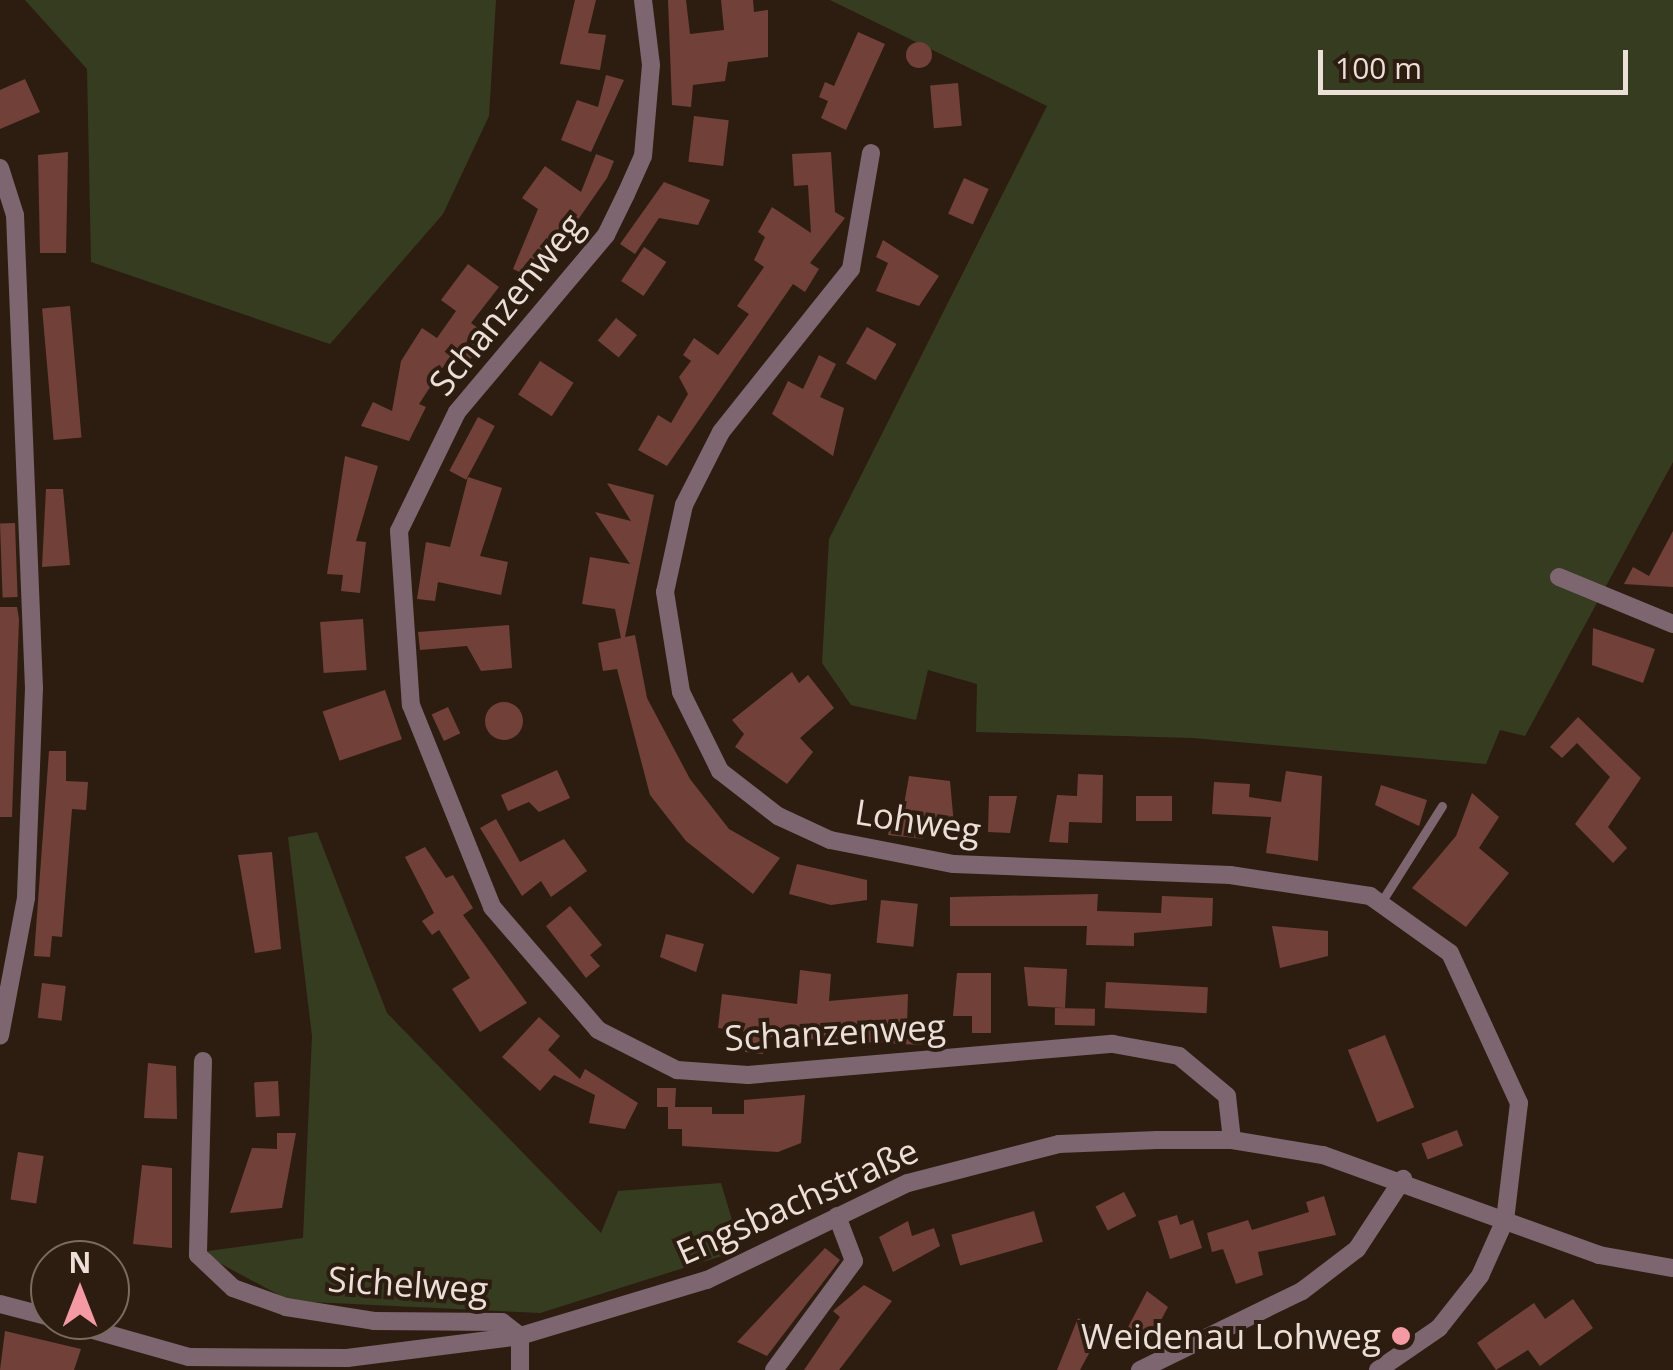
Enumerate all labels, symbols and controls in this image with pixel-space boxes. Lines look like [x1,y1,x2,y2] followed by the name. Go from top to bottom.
[1323,30,1633,92] scale bar
[1335,47,1422,88] text: 100 m
[420,205,592,403] street label: Schanzenweg
[852,790,984,852] street label: Lohweg
[723,1005,947,1059] street label: Schanzenweg
[670,1129,924,1273] street label: Engsbachstraße
[30,1240,130,1340] north arrow
[69,1243,91,1281] text: N
[326,1257,490,1311] street label: Sichelweg
[1081,1315,1381,1357] place label: Weidenau Lohweg
[1390,1325,1412,1347] marker: Weidenau Lohweg

